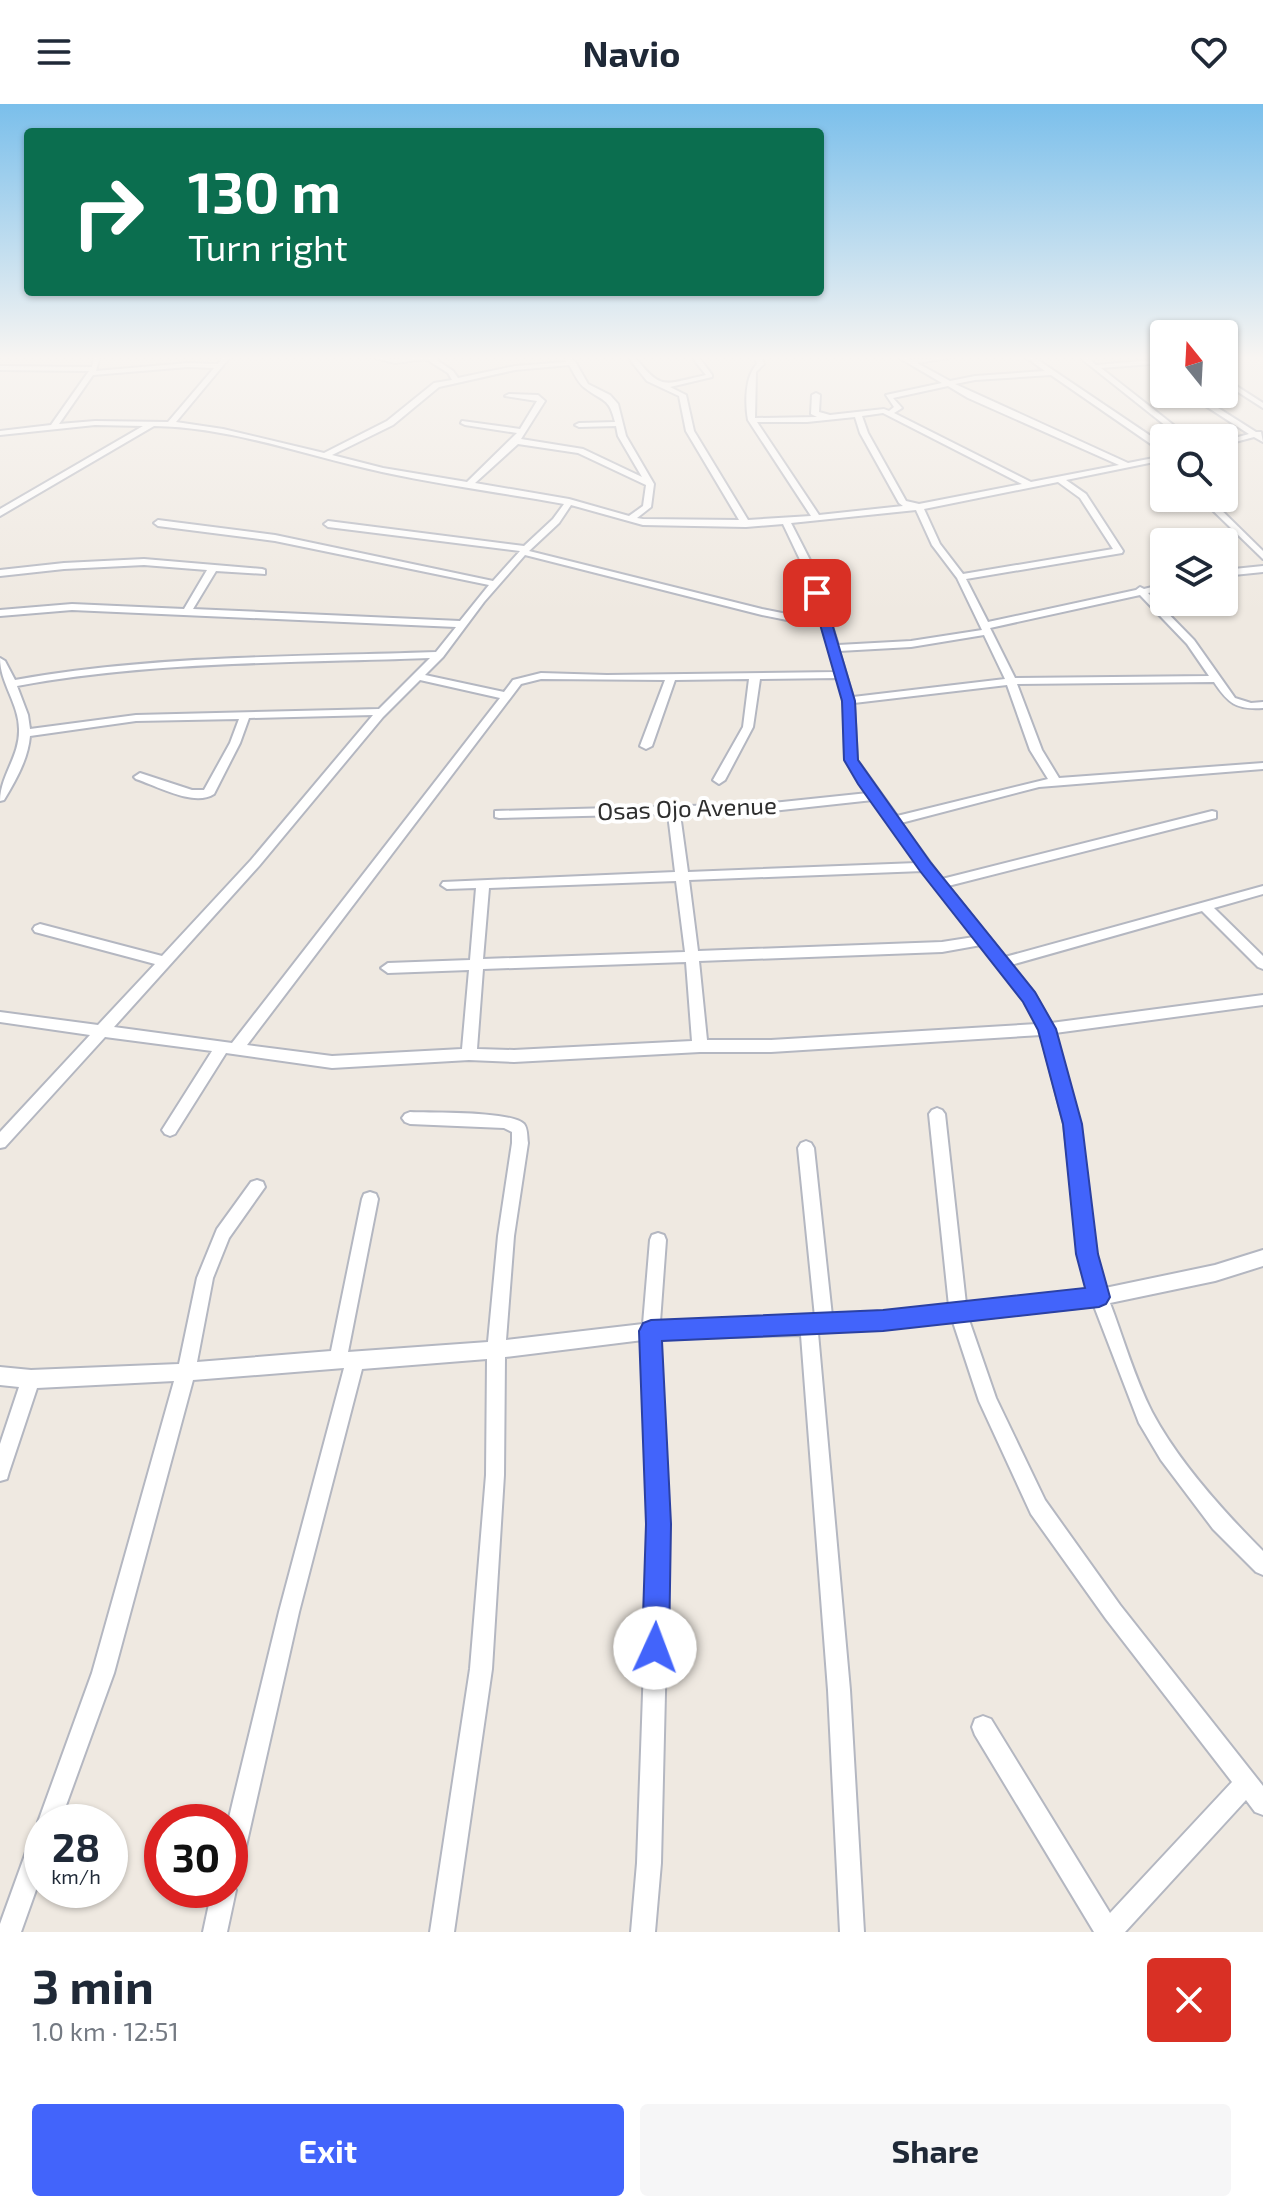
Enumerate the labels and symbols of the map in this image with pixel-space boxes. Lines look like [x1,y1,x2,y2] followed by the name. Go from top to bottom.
[1150,320,1238,408] north arrow
[783,559,851,627] pin
[597,790,777,825] street label: Osas Ojo Avenue
[613,1606,697,1690] position arrow
[144,1804,248,1908] speed limit sign: 30

